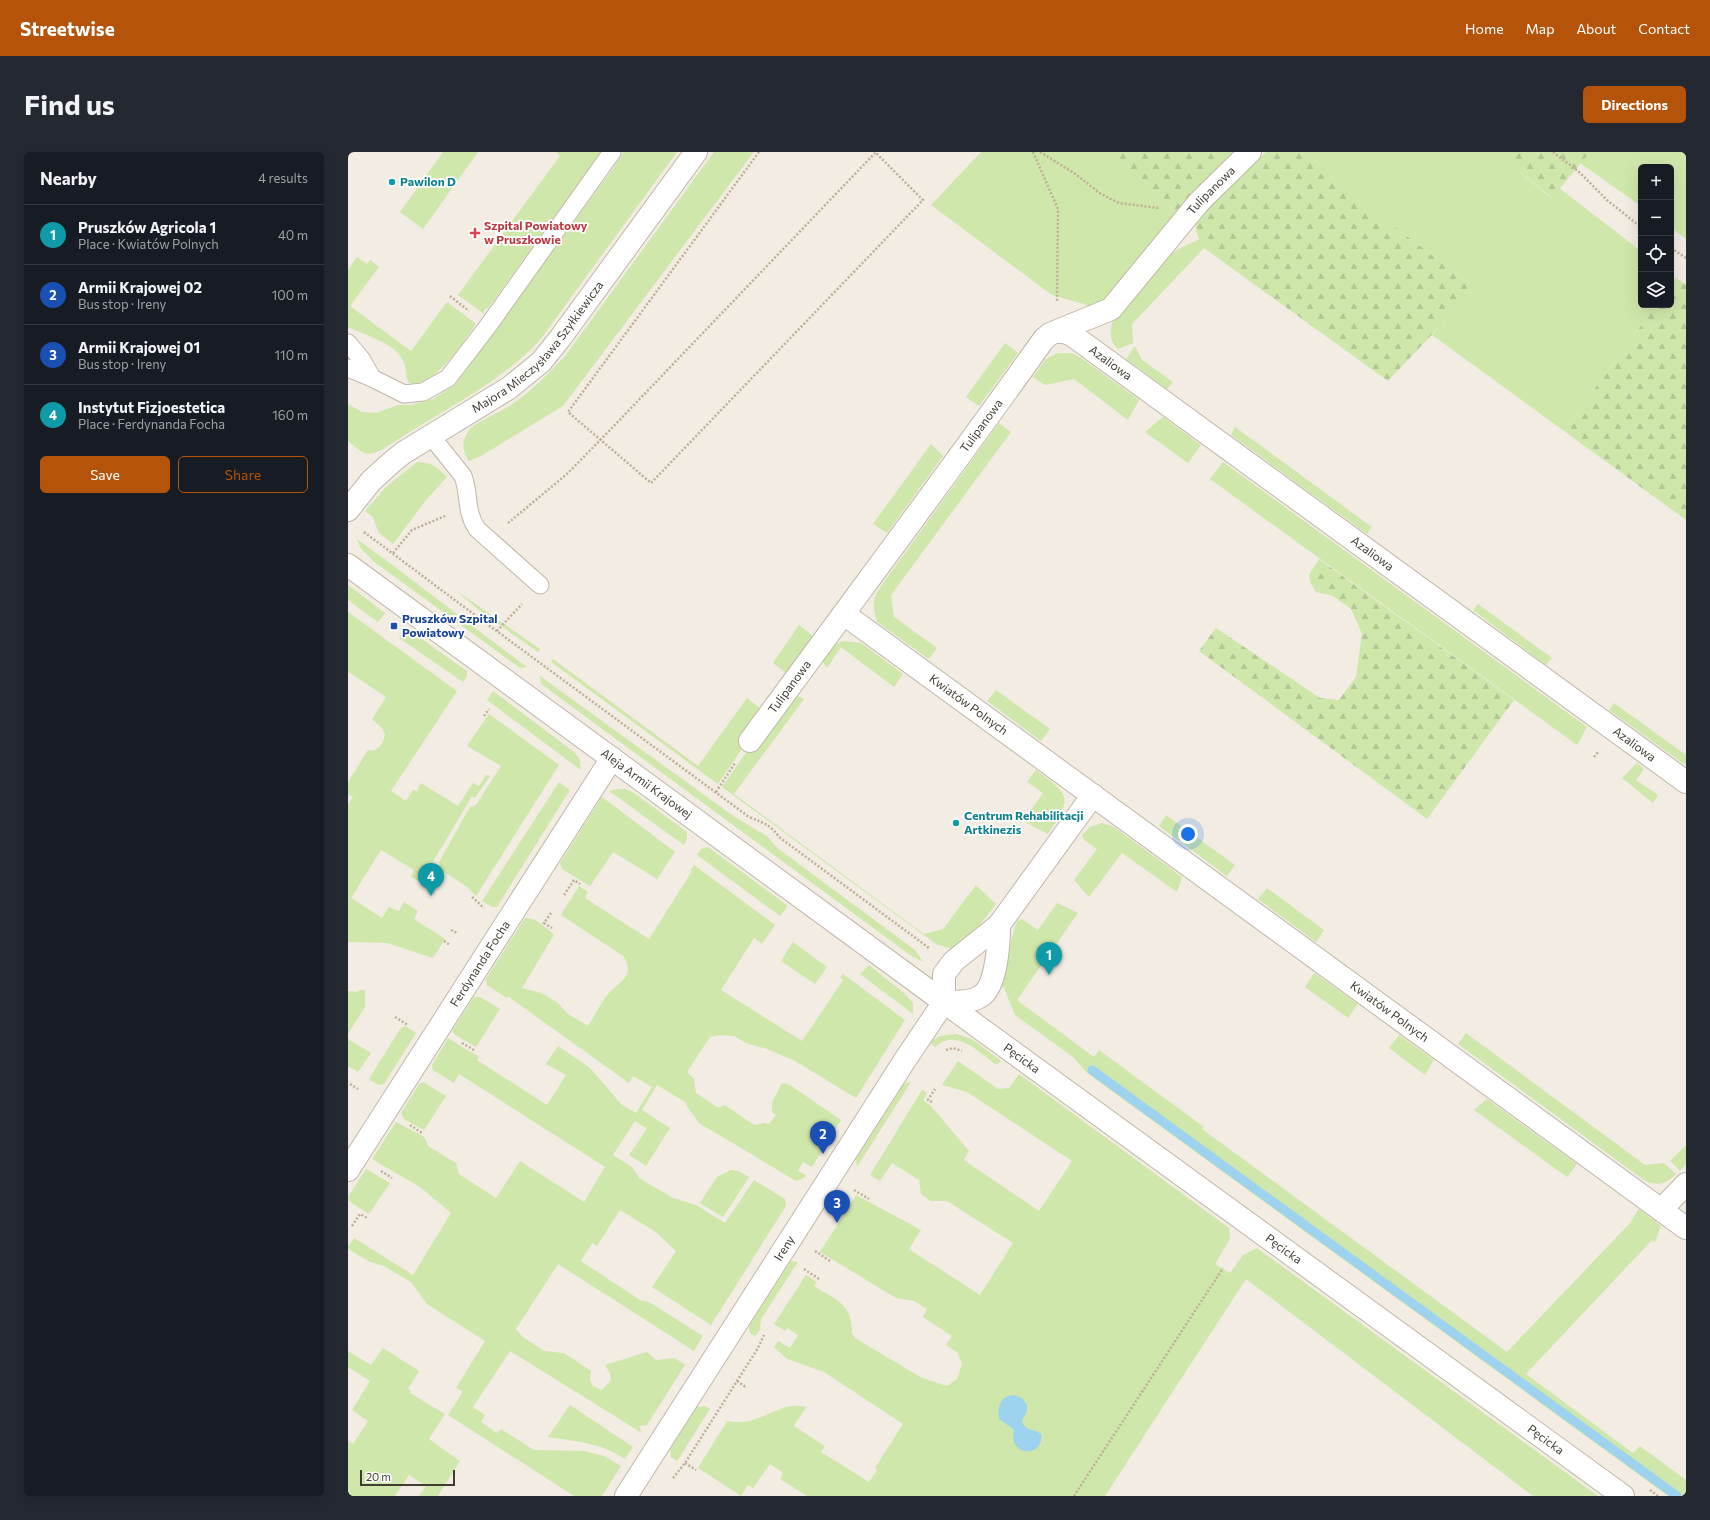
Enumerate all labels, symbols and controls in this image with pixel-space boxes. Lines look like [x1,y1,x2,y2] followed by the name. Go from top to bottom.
[20,17,115,40] text: Streetwise
[1465,20,1504,37] text: Home
[1526,20,1554,37] text: Map
[1576,20,1616,37] text: About
[1638,20,1690,37] text: Contact
[1583,86,1686,123] button: Directions
[24,87,115,121] text: Find us
[1184,163,1237,217] street label: Tulipanowa
[1638,164,1674,308] map controls
[1638,164,1674,200] button: +
[40,168,97,189] text: Nearby
[258,170,308,186] text: 4 results
[400,174,456,188] place label: Pawilon D
[387,177,397,187] marker: Pawilon D
[1638,200,1674,236] button: −
[78,218,216,236] text: Pruszków Agricola 1
[484,218,588,246] place label: Szpital Powiatowy w Pruszkowie
[50,227,56,243] text: 1
[278,227,308,243] text: 40 m
[469,227,481,239] marker: Szpital Powiatowy w Pruszkowie
[78,236,219,252] text: Place · Kwiatów Polnych
[1638,236,1674,272] button: locate
[1638,272,1674,308] button: layers
[78,278,202,296] text: Armii Krajowej 02
[469,278,606,415] street label: Majora Mieczysława Szyłkiewicza
[49,287,57,303] text: 2
[272,287,308,303] text: 100 m
[78,296,166,312] text: Bus stop · Ireny
[78,338,200,356] text: Armii Krajowej 01
[1087,342,1135,382] street label: Azaliowa
[49,347,57,363] text: 3
[275,347,308,363] text: 110 m
[78,356,166,372] text: Bus stop · Ireny
[957,396,1005,455] street label: Tulipanowa
[78,398,225,416] text: Instytut Fizjoestetica
[49,407,57,423] text: 4
[272,407,308,423] text: 160 m
[78,416,225,432] text: Place · Ferdynanda Focha
[40,456,170,493] button: Save
[178,456,308,493] button: Share
[1349,533,1397,573] street label: Azaliowa
[402,611,498,639] place label: Pruszków Szpital Powiatowy
[389,621,399,631] marker: Pruszków Szpital Powiatowy
[765,657,813,716] street label: Tulipanowa
[927,671,1011,737] street label: Kwiatów Polnych
[1611,723,1659,764] street label: Azaliowa
[599,745,695,821] street label: Aleja Armii Krajowej
[964,808,1083,836] place label: Centrum Rehabilitacji Artkinezis
[951,818,961,828] marker: Centrum Rehabilitacji Artkinezis
[1178,824,1198,844] your location
[418,863,444,896] pin: 4
[447,918,512,1009] street label: Ferdynanda Focha
[1036,942,1062,975] pin: 1
[1348,978,1432,1044] street label: Kwiatów Polnych
[1001,1040,1043,1075] street label: Pęcicka
[810,1121,836,1154] pin: 2
[824,1190,850,1223] pin: 3
[1263,1230,1305,1266] street label: Pęcicka
[770,1233,797,1263] street label: Ireny
[1525,1421,1567,1457] street label: Pęcicka
[360,1468,455,1487] scale bar
[366,1470,391,1483] text: 20 m

